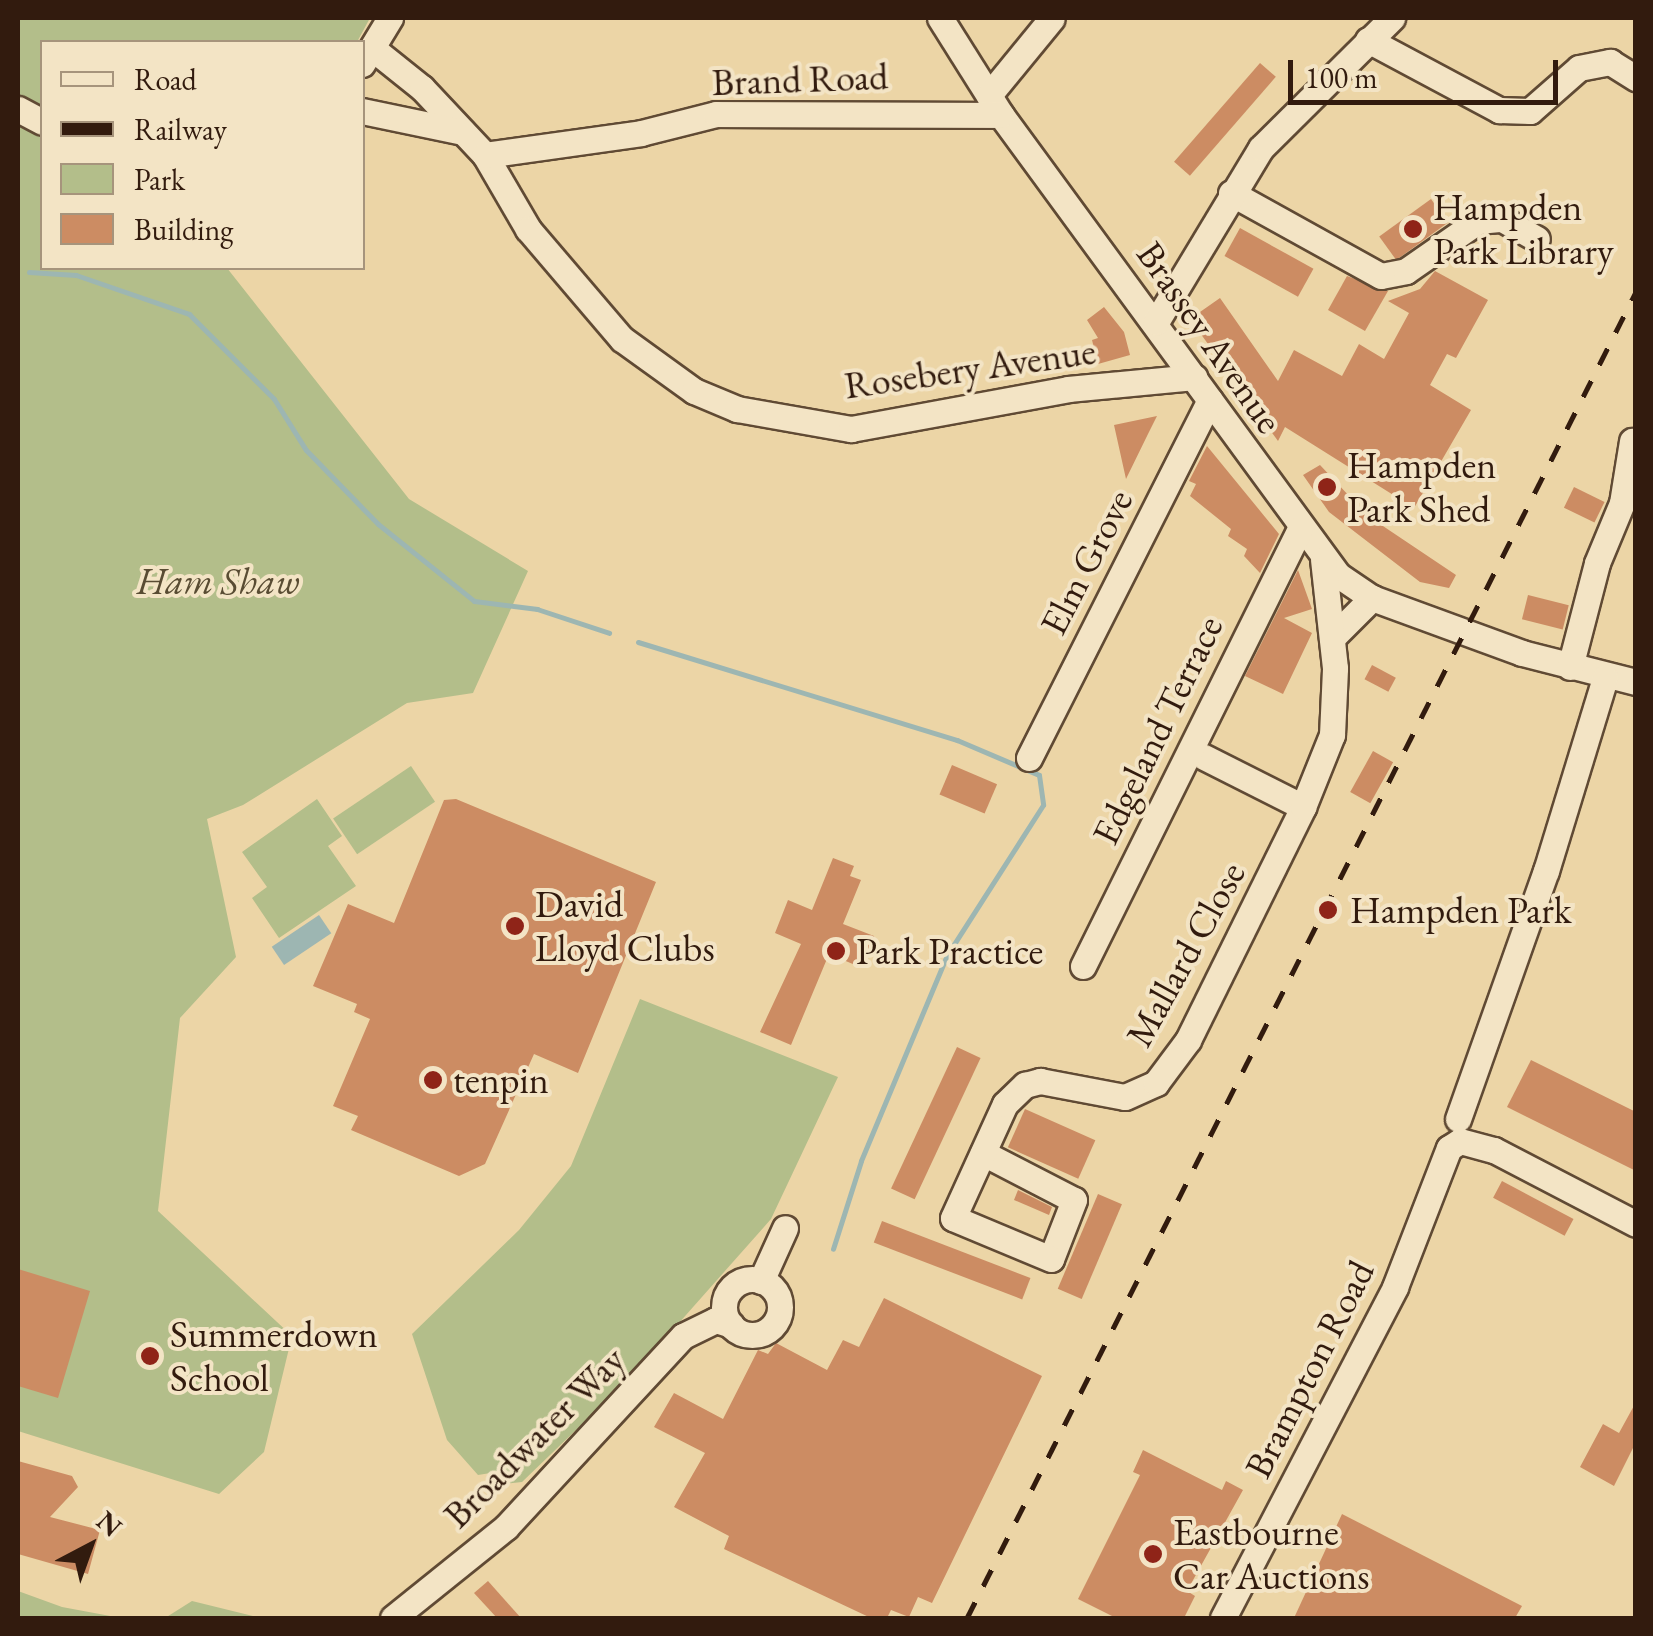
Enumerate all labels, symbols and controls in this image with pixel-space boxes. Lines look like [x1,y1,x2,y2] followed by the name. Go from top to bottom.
[40,40,365,270] legend
[1293,40,1563,102] scale bar
[711,53,889,105] street label: Brand Road
[1305,58,1378,97] text: 100 m
[134,60,197,99] text: Road
[134,110,227,149] text: Railway
[134,160,185,199] text: Park
[1433,184,1614,274] place label: Hampden Park Library
[134,210,233,249] text: Building
[1402,218,1424,240] marker: Hampden Park Library
[1127,233,1293,441] street label: Brassey Avenue
[841,328,1099,408] street label: Rosebery Avenue
[1347,442,1496,532] place label: Hampden Park Shed
[1316,476,1338,498] marker: Hampden Park Shed
[1030,482,1142,642] street label: Elm Grove
[137,558,299,604] park label: Ham Shaw
[1082,608,1232,852] street label: Edgeland Terrace
[1116,854,1254,1054] street label: Mallard Close
[535,881,715,971] place label: David Lloyd Clubs
[1350,887,1572,933] place label: Hampden Park
[1315,897,1341,923] marker: Hampden Park
[504,915,526,937] marker: David Lloyd Clubs
[856,928,1043,974] place label: Park Practice
[825,940,847,962] marker: Park Practice
[453,1057,549,1103] place label: tenpin
[422,1069,444,1091] marker: tenpin
[1235,1253,1383,1485] street label: Brampton Road
[170,1311,378,1400] place label: Summerdown School
[434,1337,634,1537] street label: Broadwater Way
[139,1345,161,1367] marker: Summerdown School
[40,1496,140,1596] north arrow
[89,1502,130,1544] text: N
[1173,1509,1370,1598] place label: Eastbourne Car Auctions
[1142,1543,1164,1565] marker: Eastbourne Car Auctions

